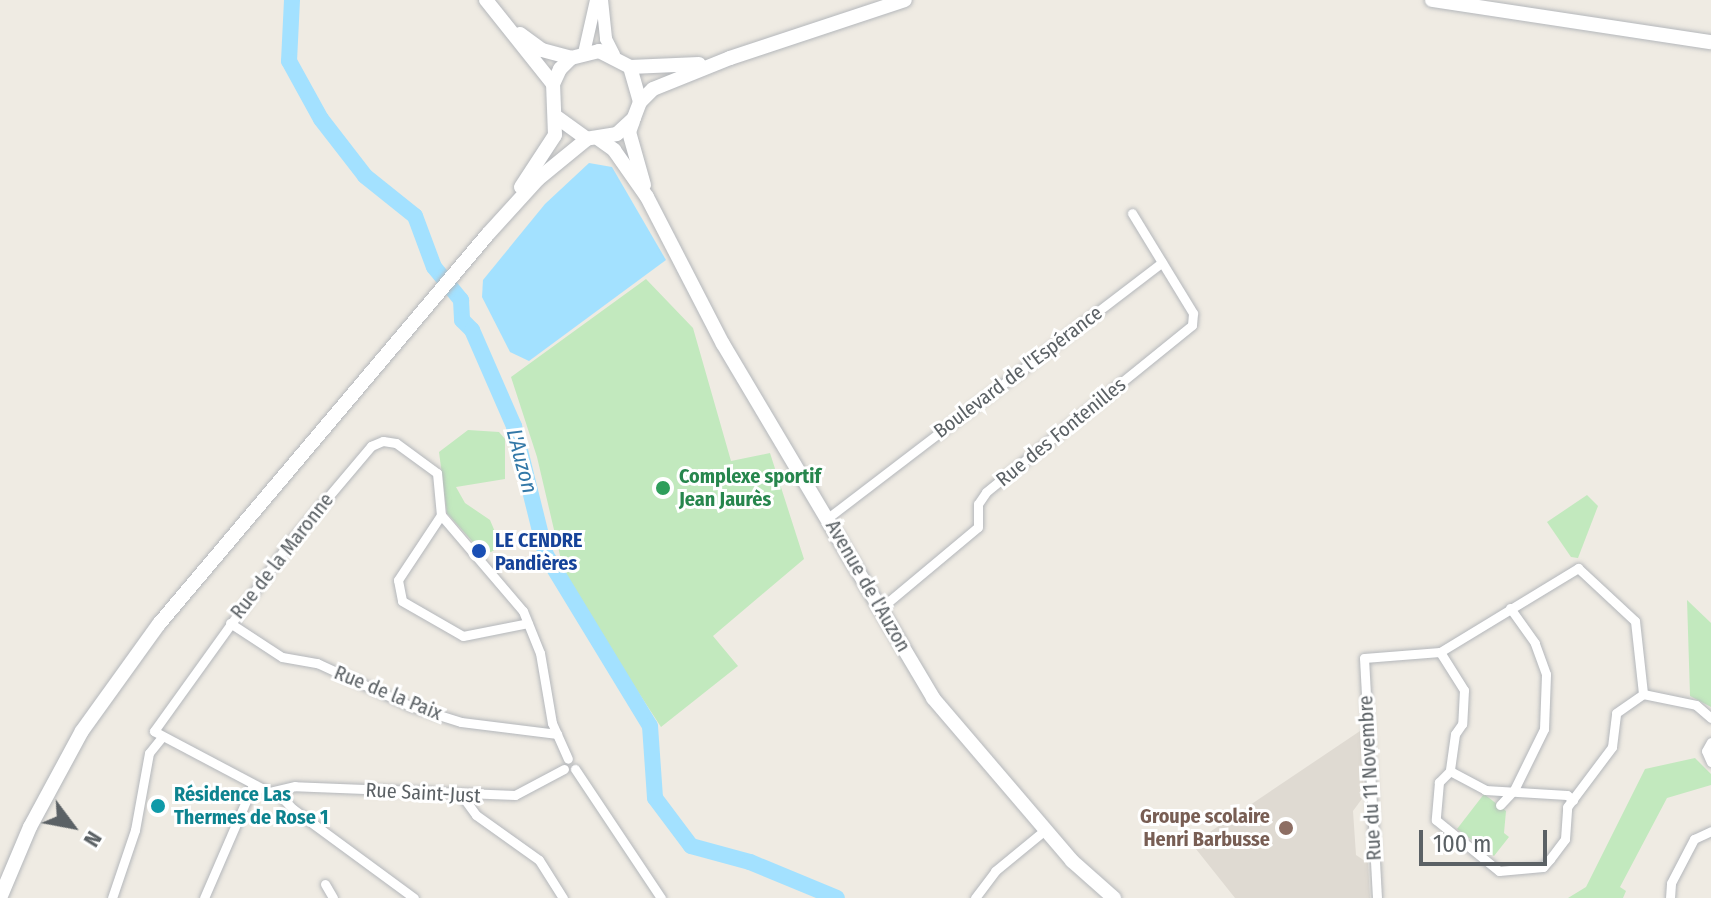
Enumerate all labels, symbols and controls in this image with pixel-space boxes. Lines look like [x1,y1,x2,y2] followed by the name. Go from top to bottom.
[929,301,1107,443] street label: Boulevard de l'Espérance
[991,372,1131,492] street label: Rue des Fontenilles
[501,426,543,496] water label: L'Auzon
[679,464,821,511] place label: Complexe sportif Jean Jaurès
[654,479,672,497] marker: Complexe sportif Jean Jaurès
[225,488,339,624] street label: Rue de la Maronne
[821,516,915,656] street label: Avenue de l'Auzon
[495,528,582,575] place label: LE CENDRE Pandières
[470,542,488,560] marker: LE CENDRE Pandières
[331,661,445,725] street label: Rue de la Paix
[1354,695,1386,861] street label: Rue du 11 Novembre
[365,778,481,808] street label: Rue Saint-Just
[174,782,328,829] place label: Résidence Las Thermes de Rose 1
[32,786,112,866] north arrow
[149,797,167,815] marker: Résidence Las Thermes de Rose 1
[1140,804,1270,851] place label: Groupe scolaire Henri Barbusse
[1423,814,1551,864] scale bar
[1277,819,1295,837] marker: Groupe scolaire Henri Barbusse
[78,826,108,852] text: N
[1433,830,1491,858] text: 100 m

